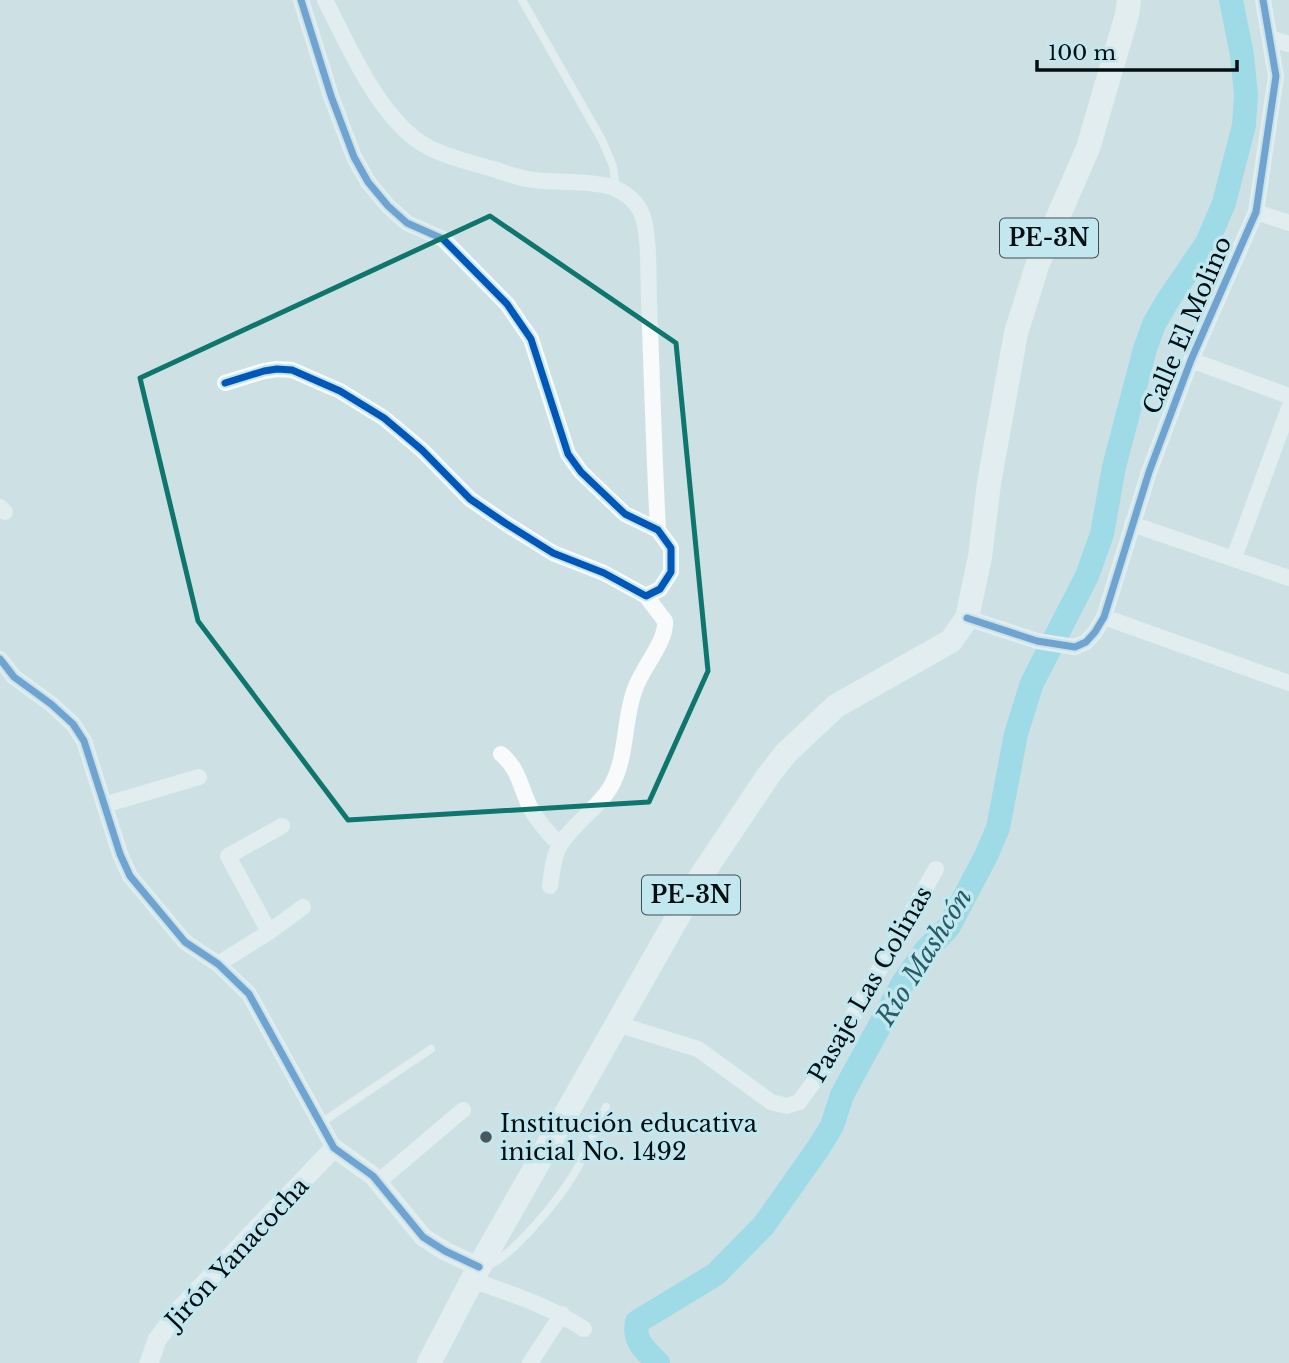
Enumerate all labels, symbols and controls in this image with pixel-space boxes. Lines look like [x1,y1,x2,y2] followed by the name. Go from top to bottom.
[1037,28,1236,72] scale bar
[1048,40,1116,66] text: 100 m
[1000,218,1098,258] road number: PE-3N
[1136,232,1238,418] street label: Calle El Molino
[642,876,740,914] road number: PE-3N
[802,881,938,1087] street label: Pasaje Las Colinas
[869,882,979,1032] water label: Río Mashcón
[500,1109,758,1166] place label: Institución educativa inicial No. 1492
[478,1129,494,1145] marker: Institución educativa inicial No. 1492
[157,1171,315,1337] street label: Jirón Yanacocha

